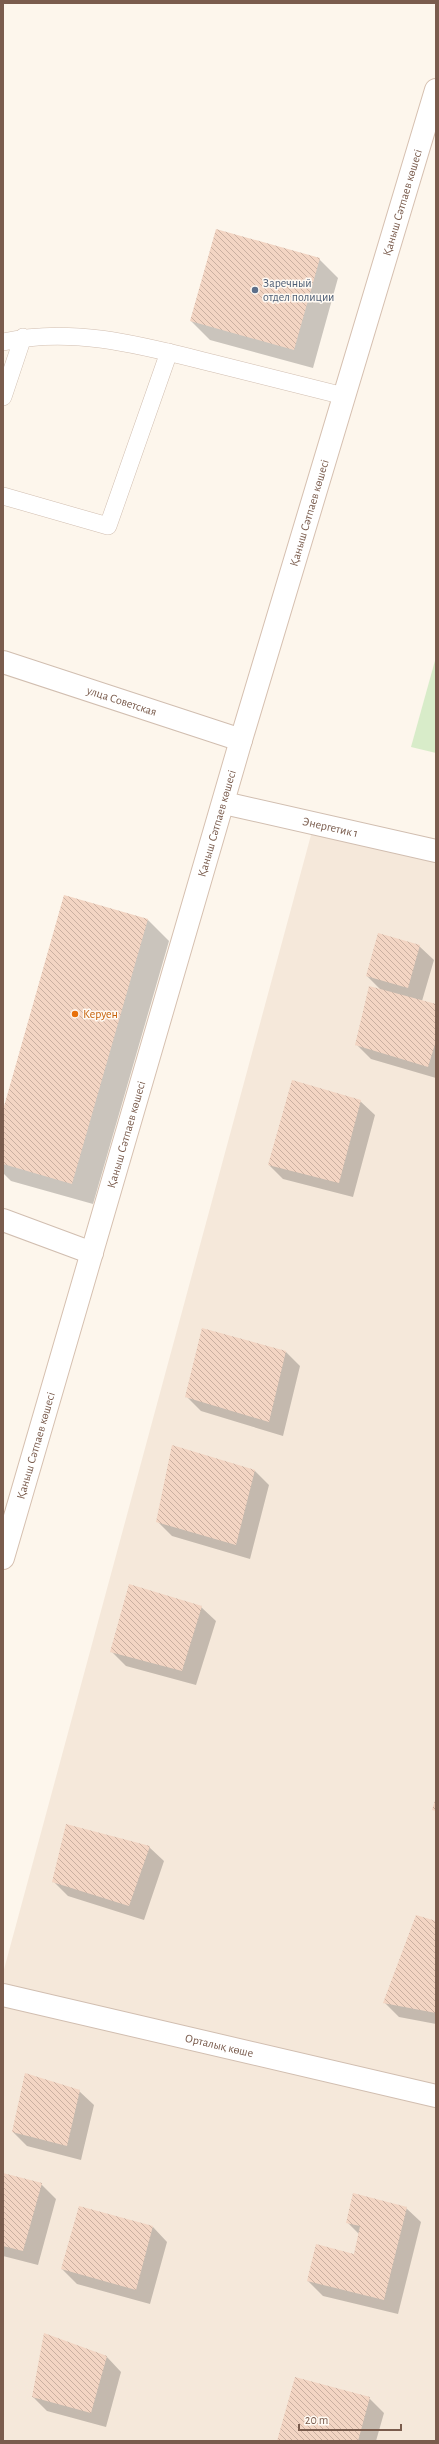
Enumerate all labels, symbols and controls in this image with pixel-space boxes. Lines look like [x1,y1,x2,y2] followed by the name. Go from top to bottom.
[381,148,424,257] street label: Қаныш Сәтпаев көшесі
[263,277,335,303] place label: Заречный отдел полиции
[250,285,260,295] marker: Заречный отдел полиции
[287,458,331,568] street label: Қаныш Сәтпаев көшесі
[84,684,158,718] street label: улца Советская
[195,769,238,878] street label: Қаныш Сәтпаев көшесі
[301,815,359,839] street label: Энергетик 1
[83,1008,118,1021] place label: Керуен
[70,1009,80,1019] marker: Керуен
[105,1080,147,1189] street label: Қаныш Сәтпаев көшесі
[14,1391,57,1501] street label: Қаныш Сәтпаев көшесі
[184,2032,255,2059] street label: Орталық көше
[299,2406,401,2432] scale bar
[305,2414,328,2426] text: 20 m

